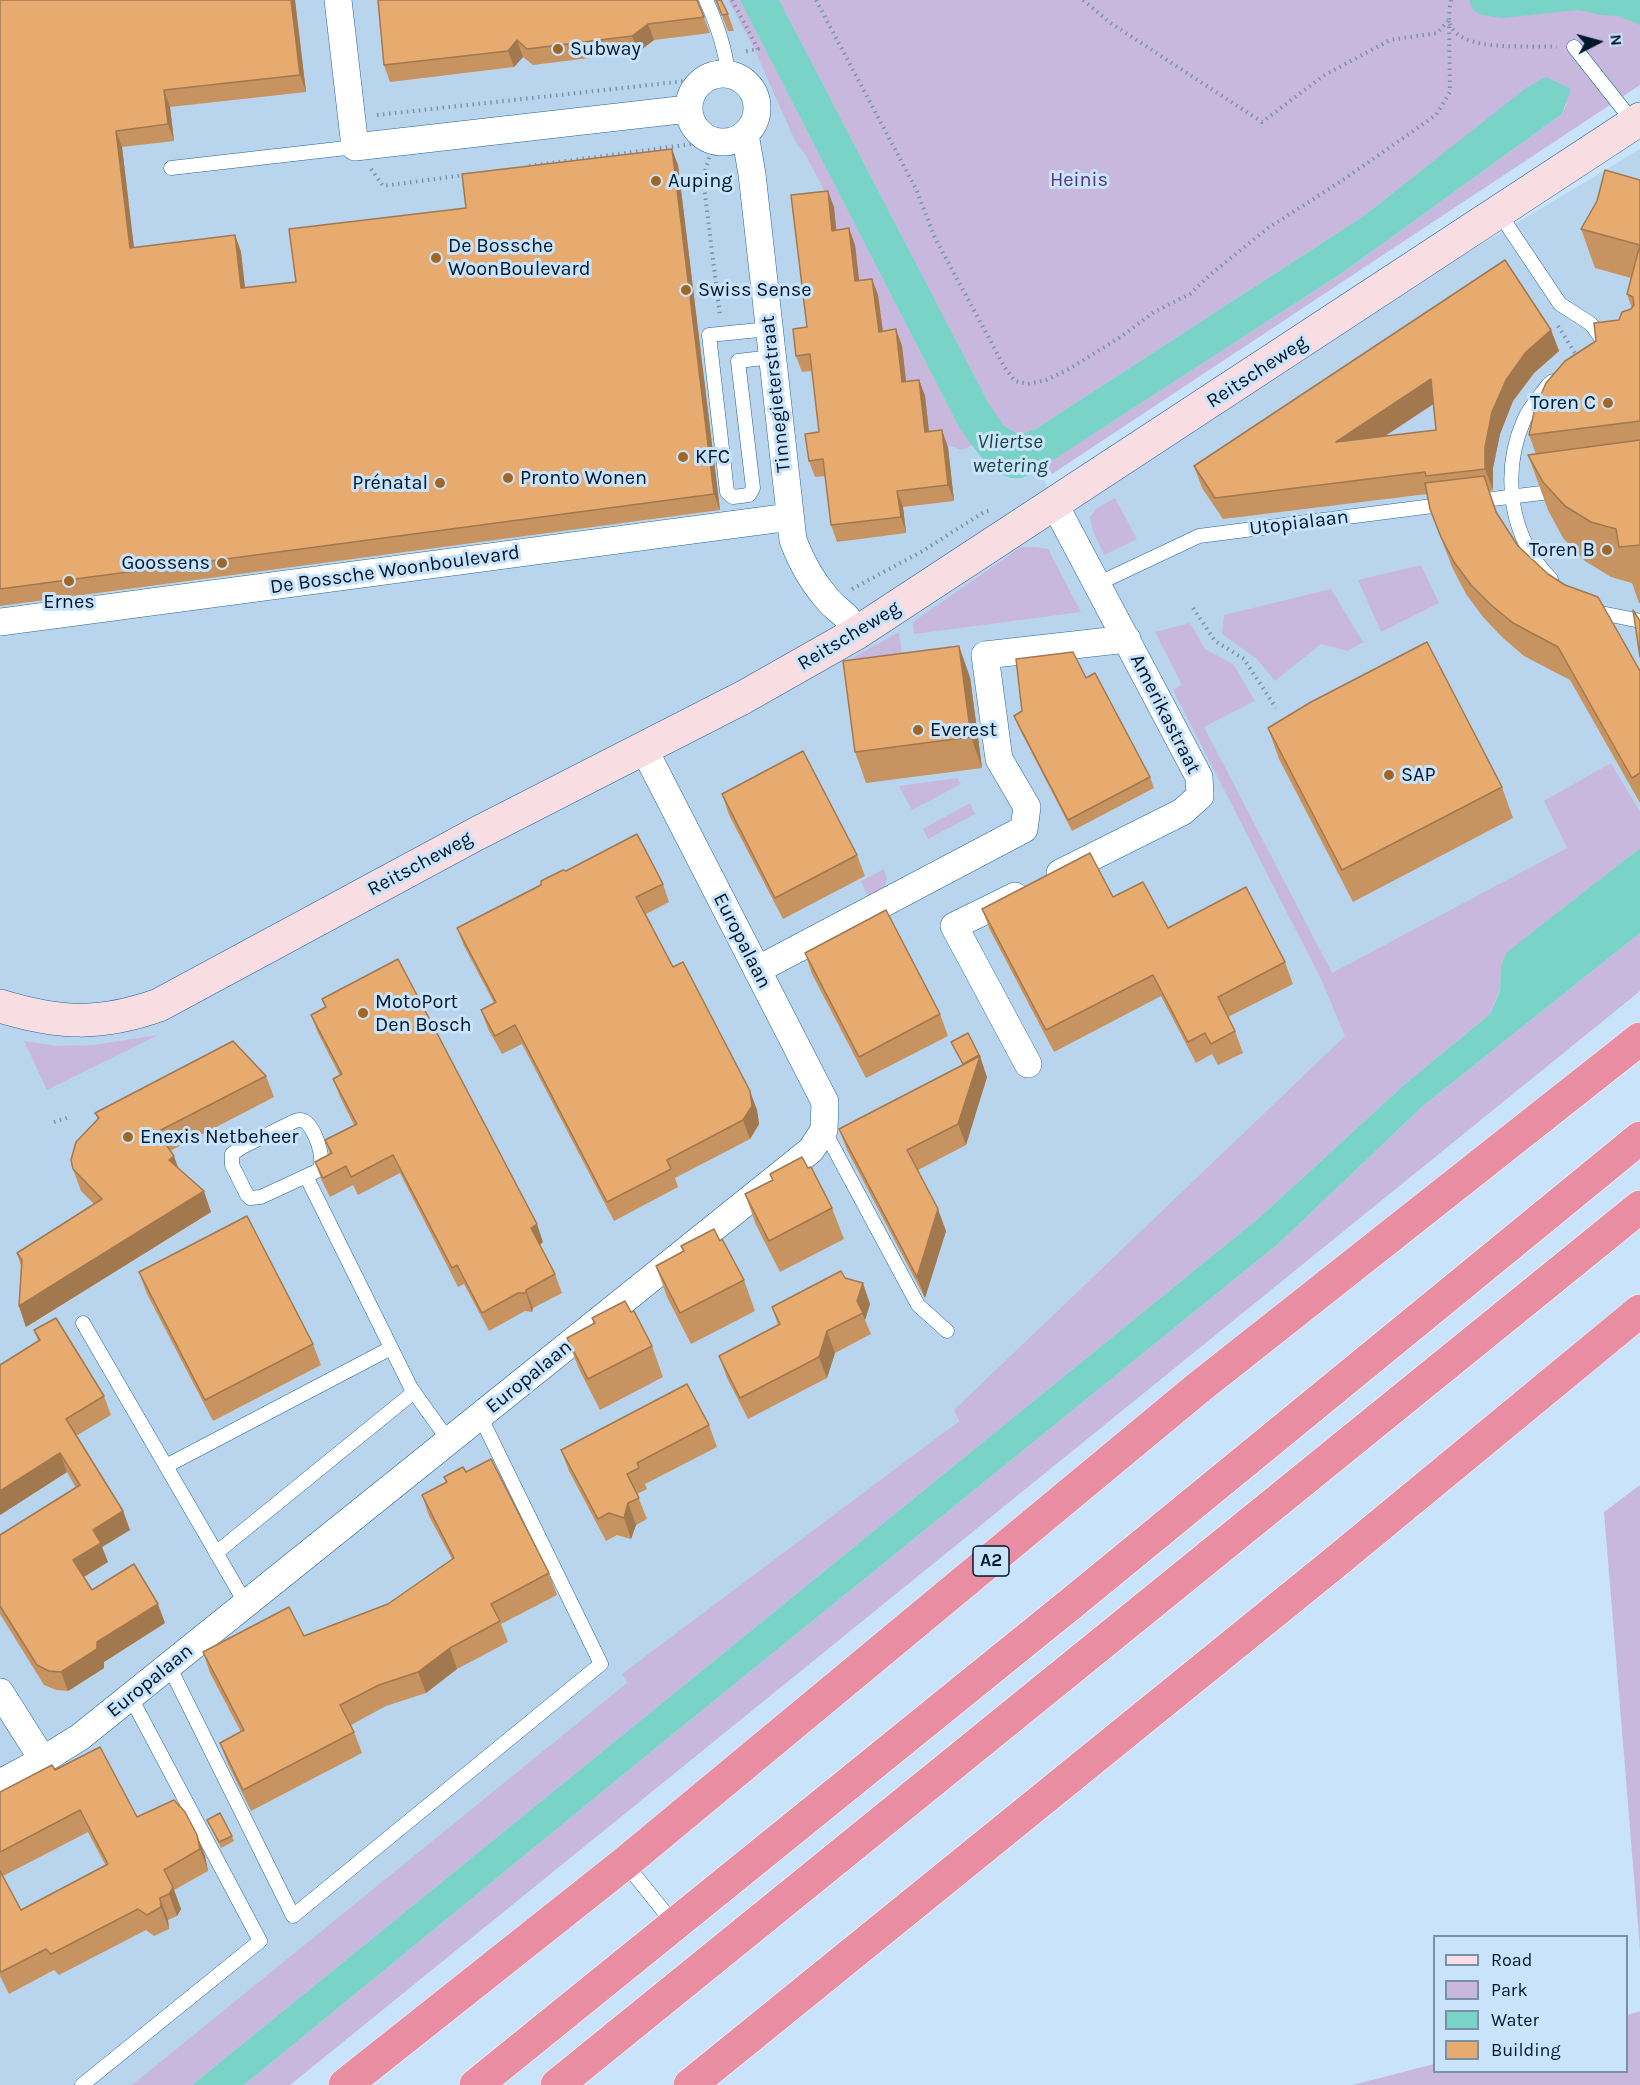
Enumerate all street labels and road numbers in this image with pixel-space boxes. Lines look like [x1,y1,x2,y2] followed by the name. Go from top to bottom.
[756,314,796,474] street label: Tinnegieterstraat
[1202,331,1312,413] street label: Reitscheweg
[1248,505,1350,541] street label: Utopialaan
[269,541,521,599] street label: De Bossche Woonboulevard
[793,596,905,676] street label: Reitscheweg
[1125,650,1205,778] street label: Amerikastraat
[363,826,477,902] street label: Reitscheweg
[708,889,776,993] street label: Europalaan
[481,1335,577,1419] street label: Europalaan
[973,1546,1009,1576] road number: A2
[102,1639,198,1723] street label: Europalaan

